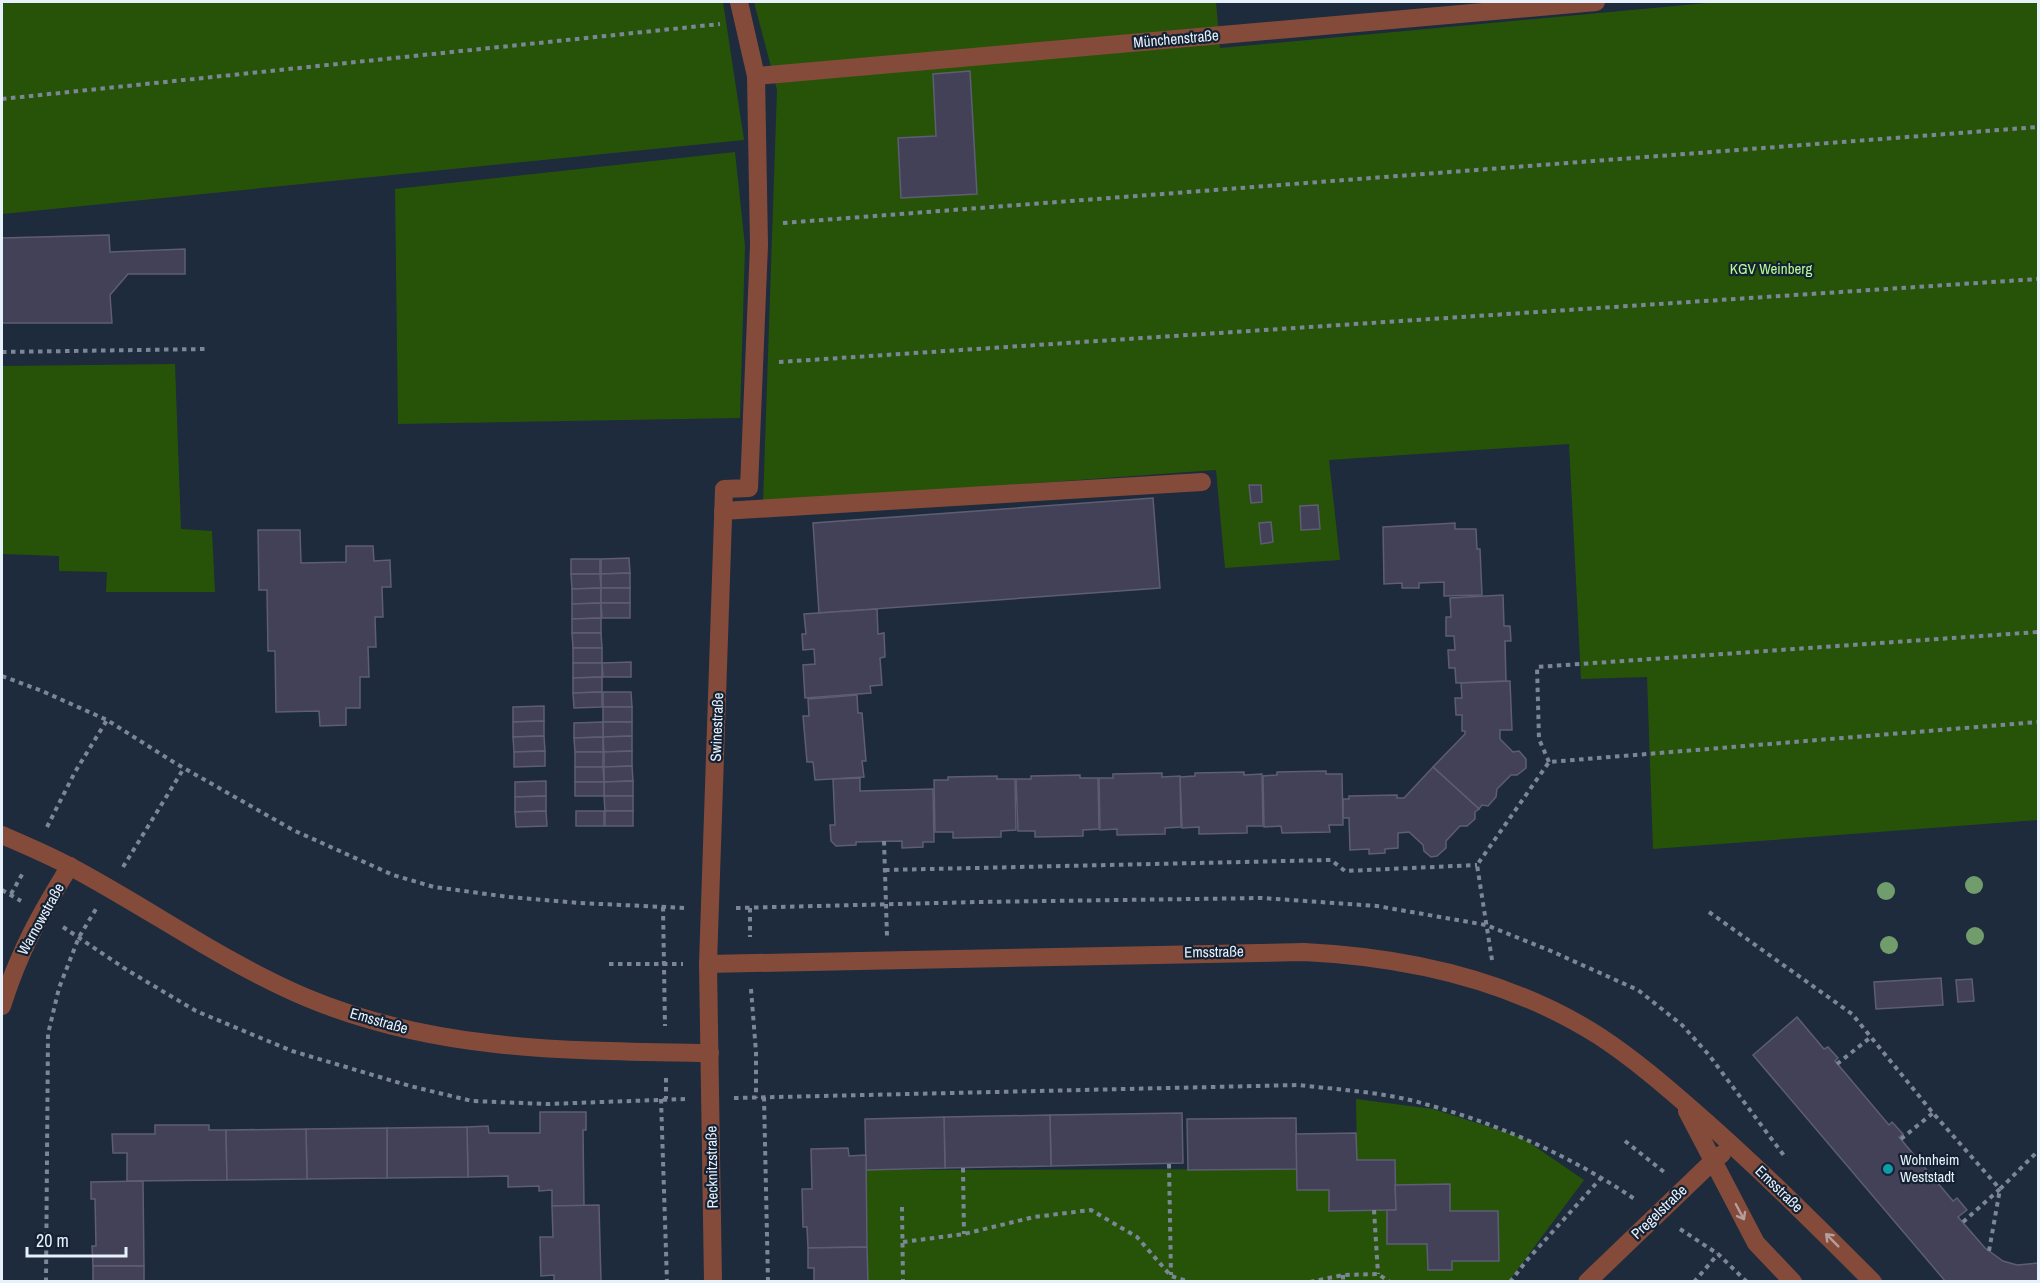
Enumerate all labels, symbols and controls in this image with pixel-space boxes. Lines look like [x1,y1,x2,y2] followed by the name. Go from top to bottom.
[1132,24,1220,53] street label: Münchenstraße
[1730,258,1812,279] park label: KGV Weinberg
[705,692,728,762] street label: Swinestraße
[12,879,69,959] street label: Warnowstraße
[1184,940,1244,963] street label: Emsstraße
[348,1002,411,1039] street label: Emsstraße
[700,1125,723,1209] street label: Recknitzstraße
[1900,1149,1959,1187] place label: Wohnheim Weststadt
[1751,1160,1808,1217] street label: Emsstraße
[1881,1162,1895,1176] marker: Wohnheim Weststadt
[1626,1180,1691,1244] street label: Pregelstraße
[1735,1203,1746,1221] one-way arrow
[27,1220,126,1258] scale bar
[36,1228,69,1253] text: 20 m
[1824,1233,1839,1248] one-way arrow

